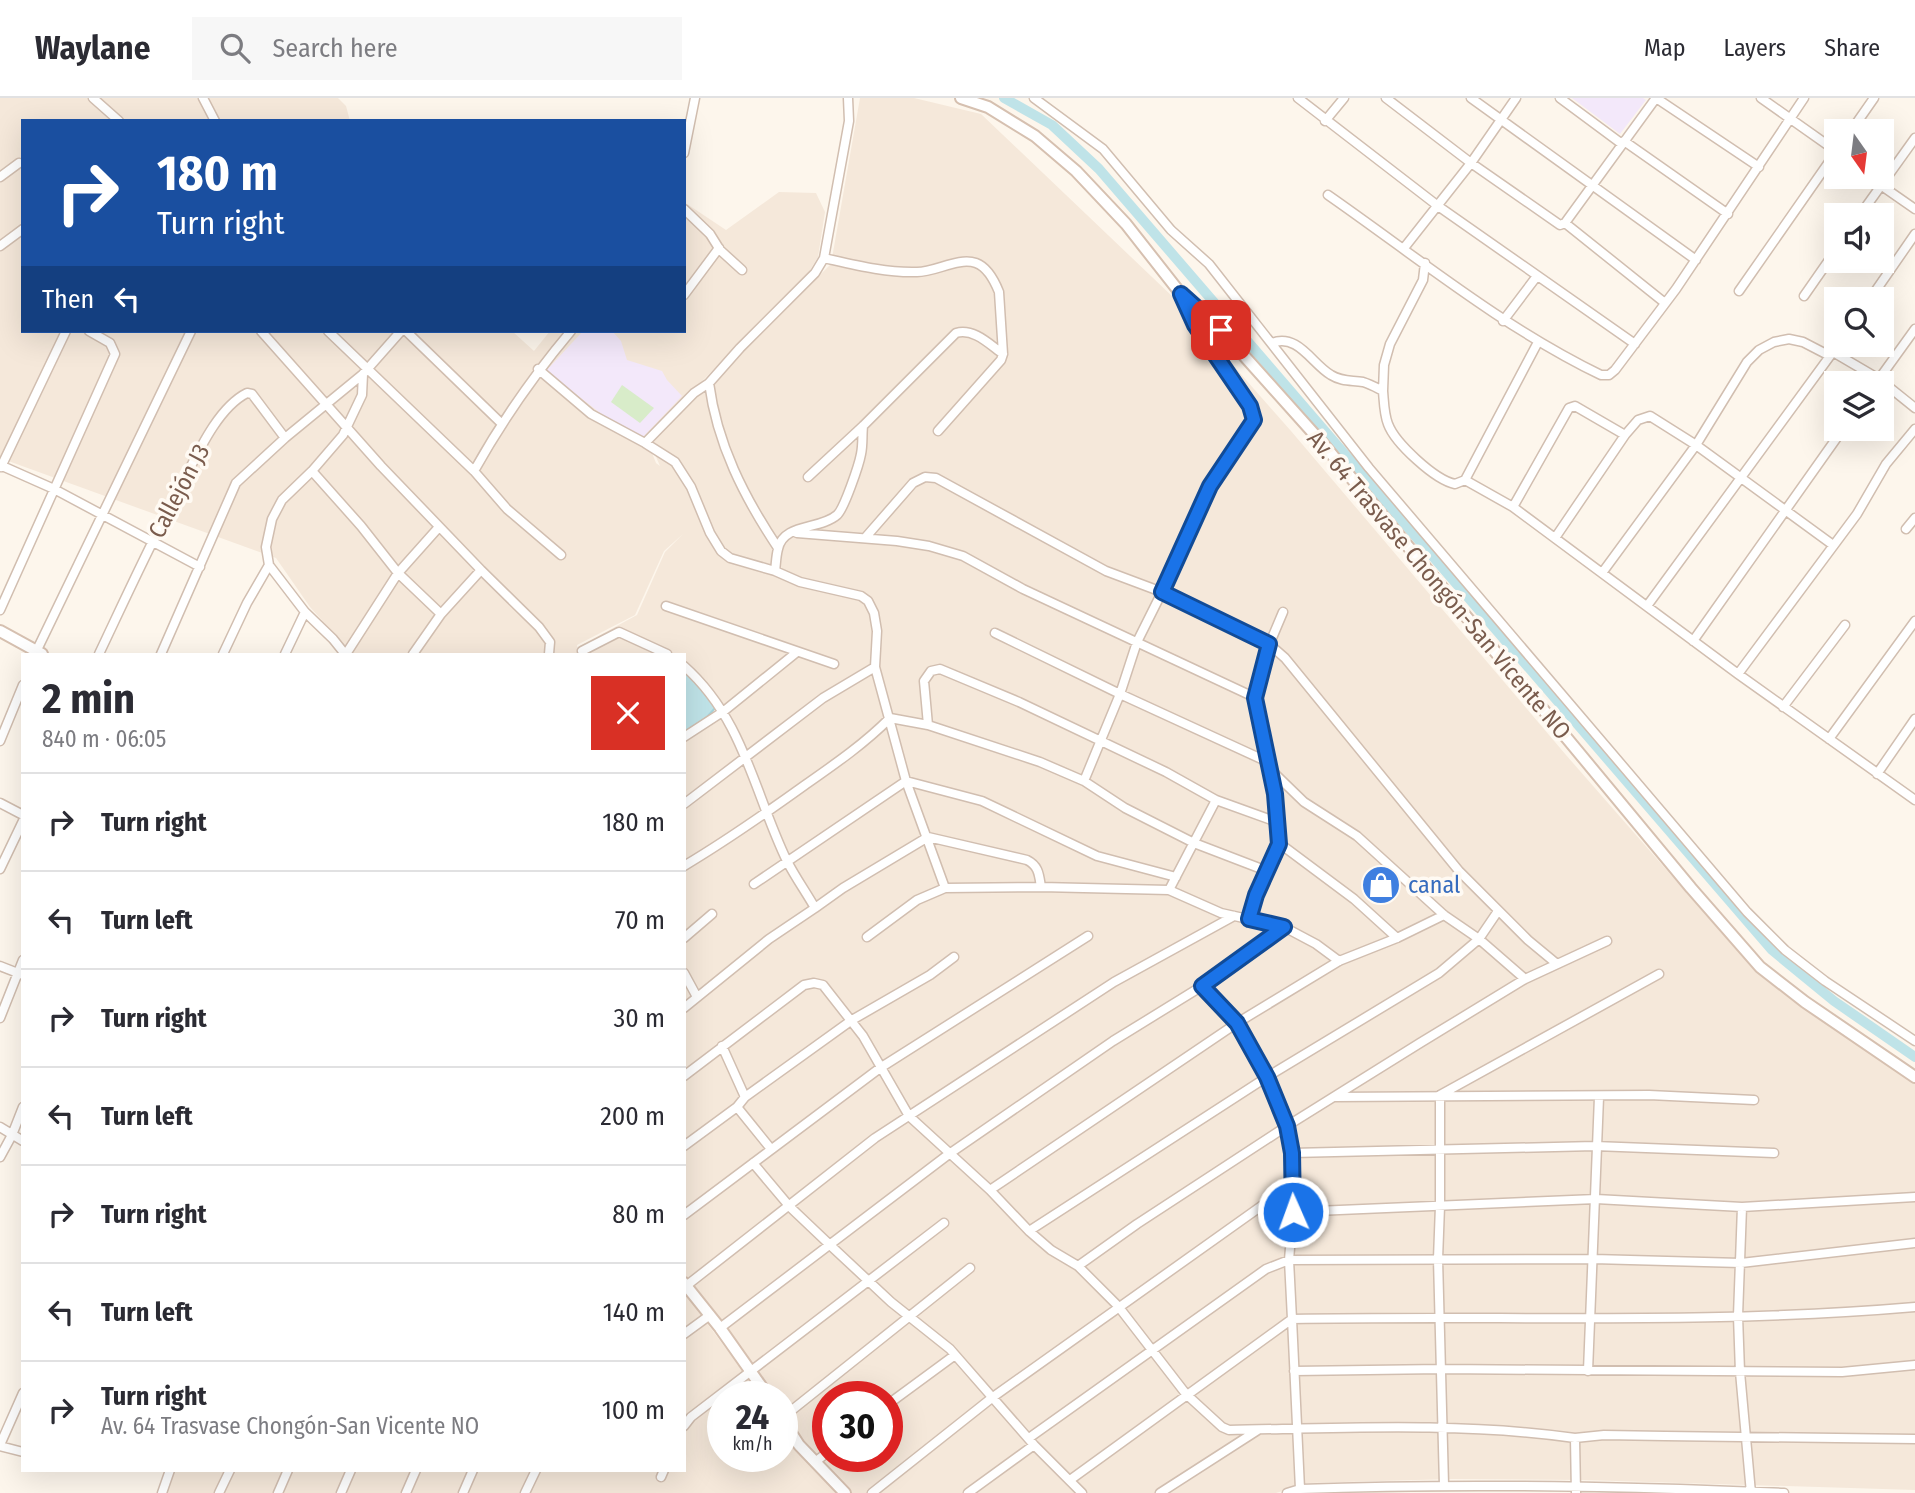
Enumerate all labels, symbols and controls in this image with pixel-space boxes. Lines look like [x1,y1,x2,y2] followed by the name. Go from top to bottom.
[192,17,682,80] search box
[35,28,150,68] text: Waylane
[216,29,254,67] icon: search
[272,33,398,64] text: Search here
[1644,34,1686,62] text: Map
[1724,34,1786,62] text: Layers
[1824,34,1880,62] text: Share
[1824,119,1894,189] north arrow
[1824,119,1894,441] map controls
[157,144,278,203] text: 180 m
[42,147,133,238] icon: right
[1824,203,1894,273] button: sound
[157,204,284,242] text: Turn right
[108,280,146,318] icon: left
[42,284,94,315] text: Then
[1824,287,1894,357] button: search
[1191,300,1251,360] pin
[1202,311,1240,349] icon: arrive
[1824,371,1894,441] button: layers
[1301,425,1577,745] street label: Av. 64 Trasvase Chongón-San Vicente NO
[143,439,215,543] street label: Callejón J3
[42,674,135,724] text: 2 min
[591,676,665,750] button: close
[42,725,166,753] text: 840 m · 06:05
[42,803,80,841] icon: right
[101,807,207,838] text: Turn right
[602,807,665,838] text: 180 m
[1360,864,1402,906] shop icon: canal
[1408,871,1460,899] place label: canal
[42,901,80,939] icon: left
[101,905,193,936] text: Turn left
[615,905,665,936] text: 70 m
[42,999,80,1037] icon: right
[101,1003,207,1034] text: Turn right
[614,1003,665,1034] text: 30 m
[42,1097,80,1135] icon: left
[101,1101,193,1132] text: Turn left
[600,1101,665,1132] text: 200 m
[1256,1175,1330,1249] position arrow
[42,1195,80,1233] icon: right
[101,1199,207,1230] text: Turn right
[612,1199,665,1230] text: 80 m
[42,1293,80,1331] icon: left
[101,1297,193,1328] text: Turn left
[603,1297,665,1328] text: 140 m
[101,1381,207,1412] text: Turn right
[812,1381,903,1472] speed limit sign: 30
[42,1391,80,1429] icon: right
[602,1395,665,1426] text: 100 m
[736,1396,769,1438] text: 24
[101,1412,479,1440] text: Av. 64 Trasvase Chongón-San Vicente NO
[732,1433,773,1455] text: km/h

